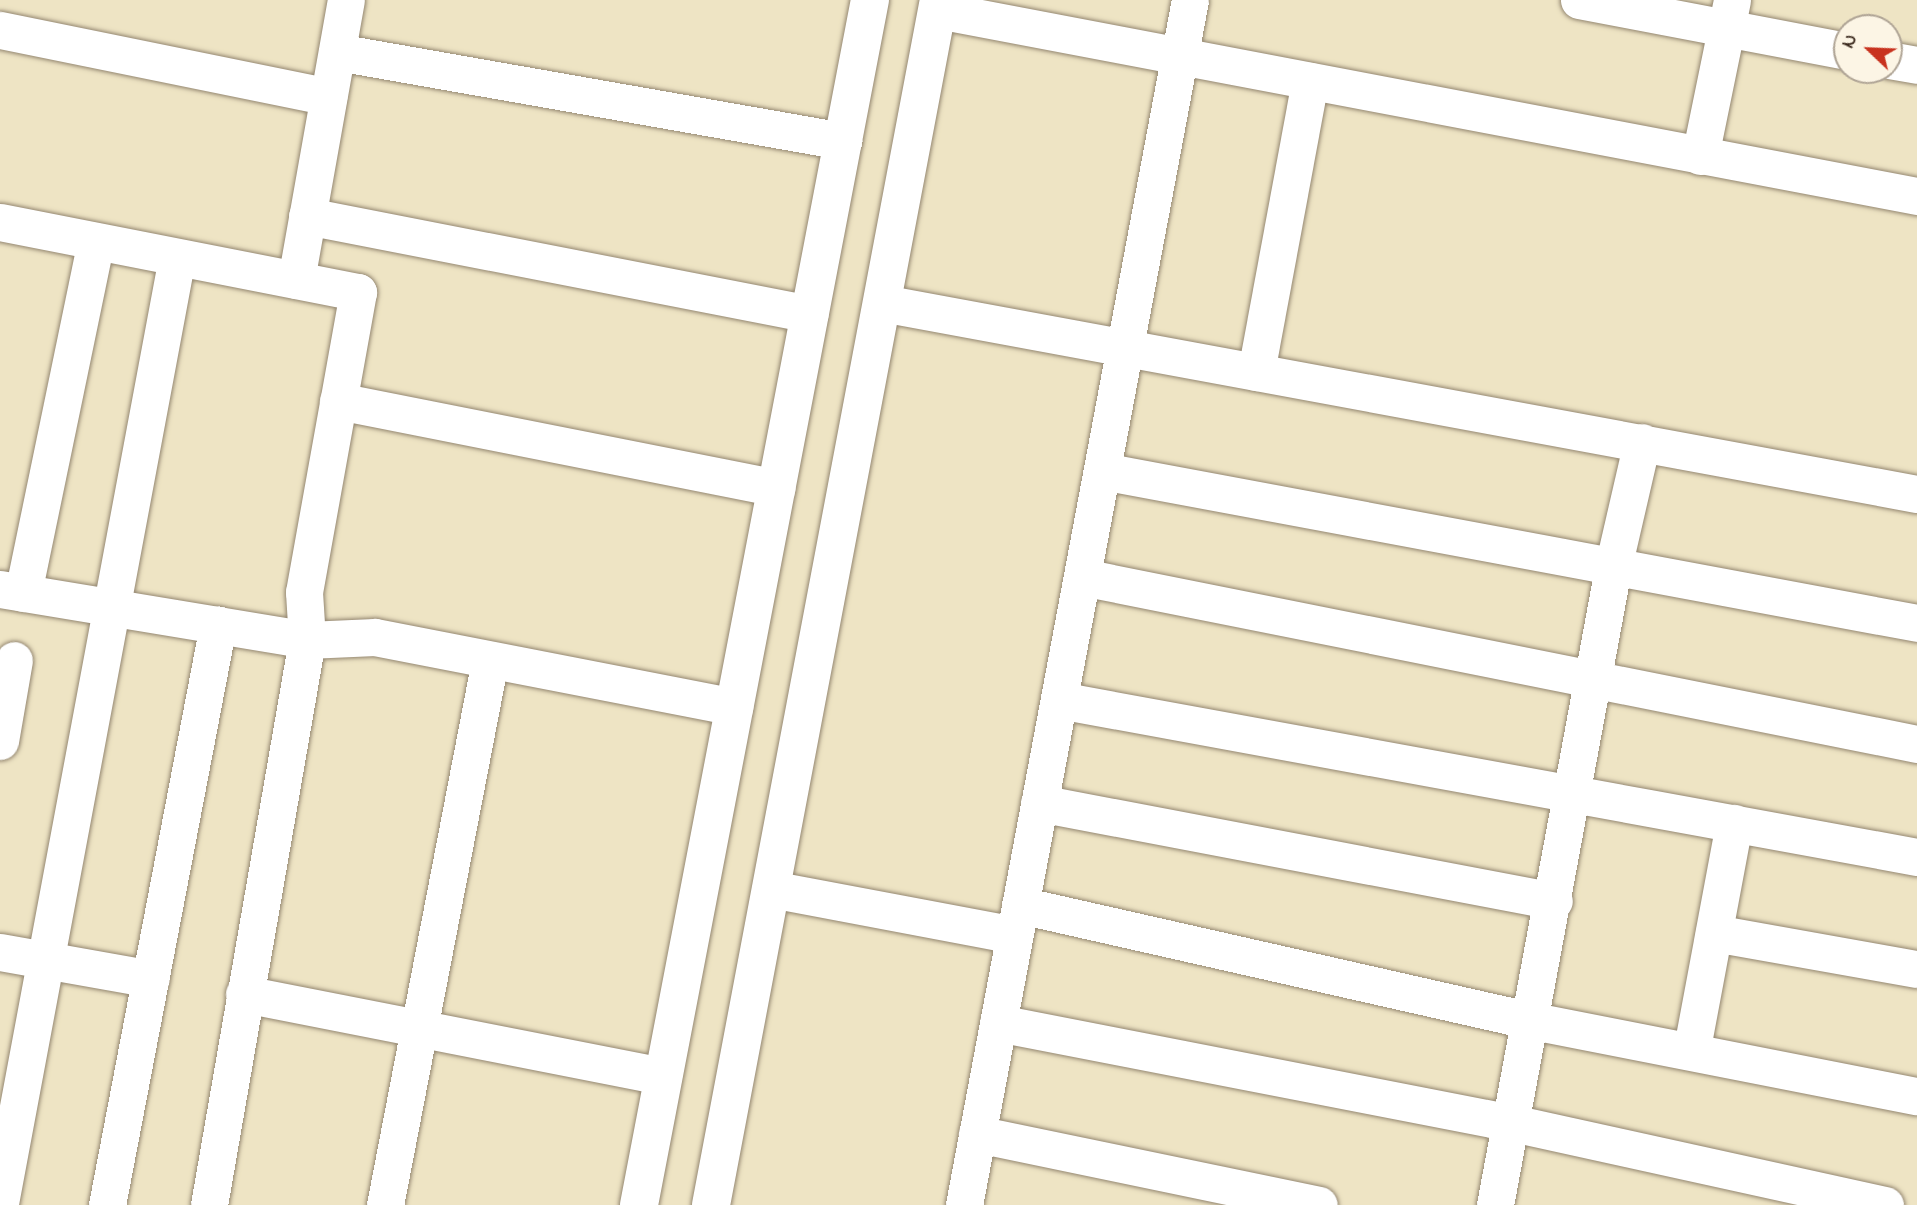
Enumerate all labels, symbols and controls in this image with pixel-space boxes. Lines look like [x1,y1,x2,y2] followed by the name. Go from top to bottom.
[1833,14,1903,84] north arrow
[1835,30,1865,53] text: N

